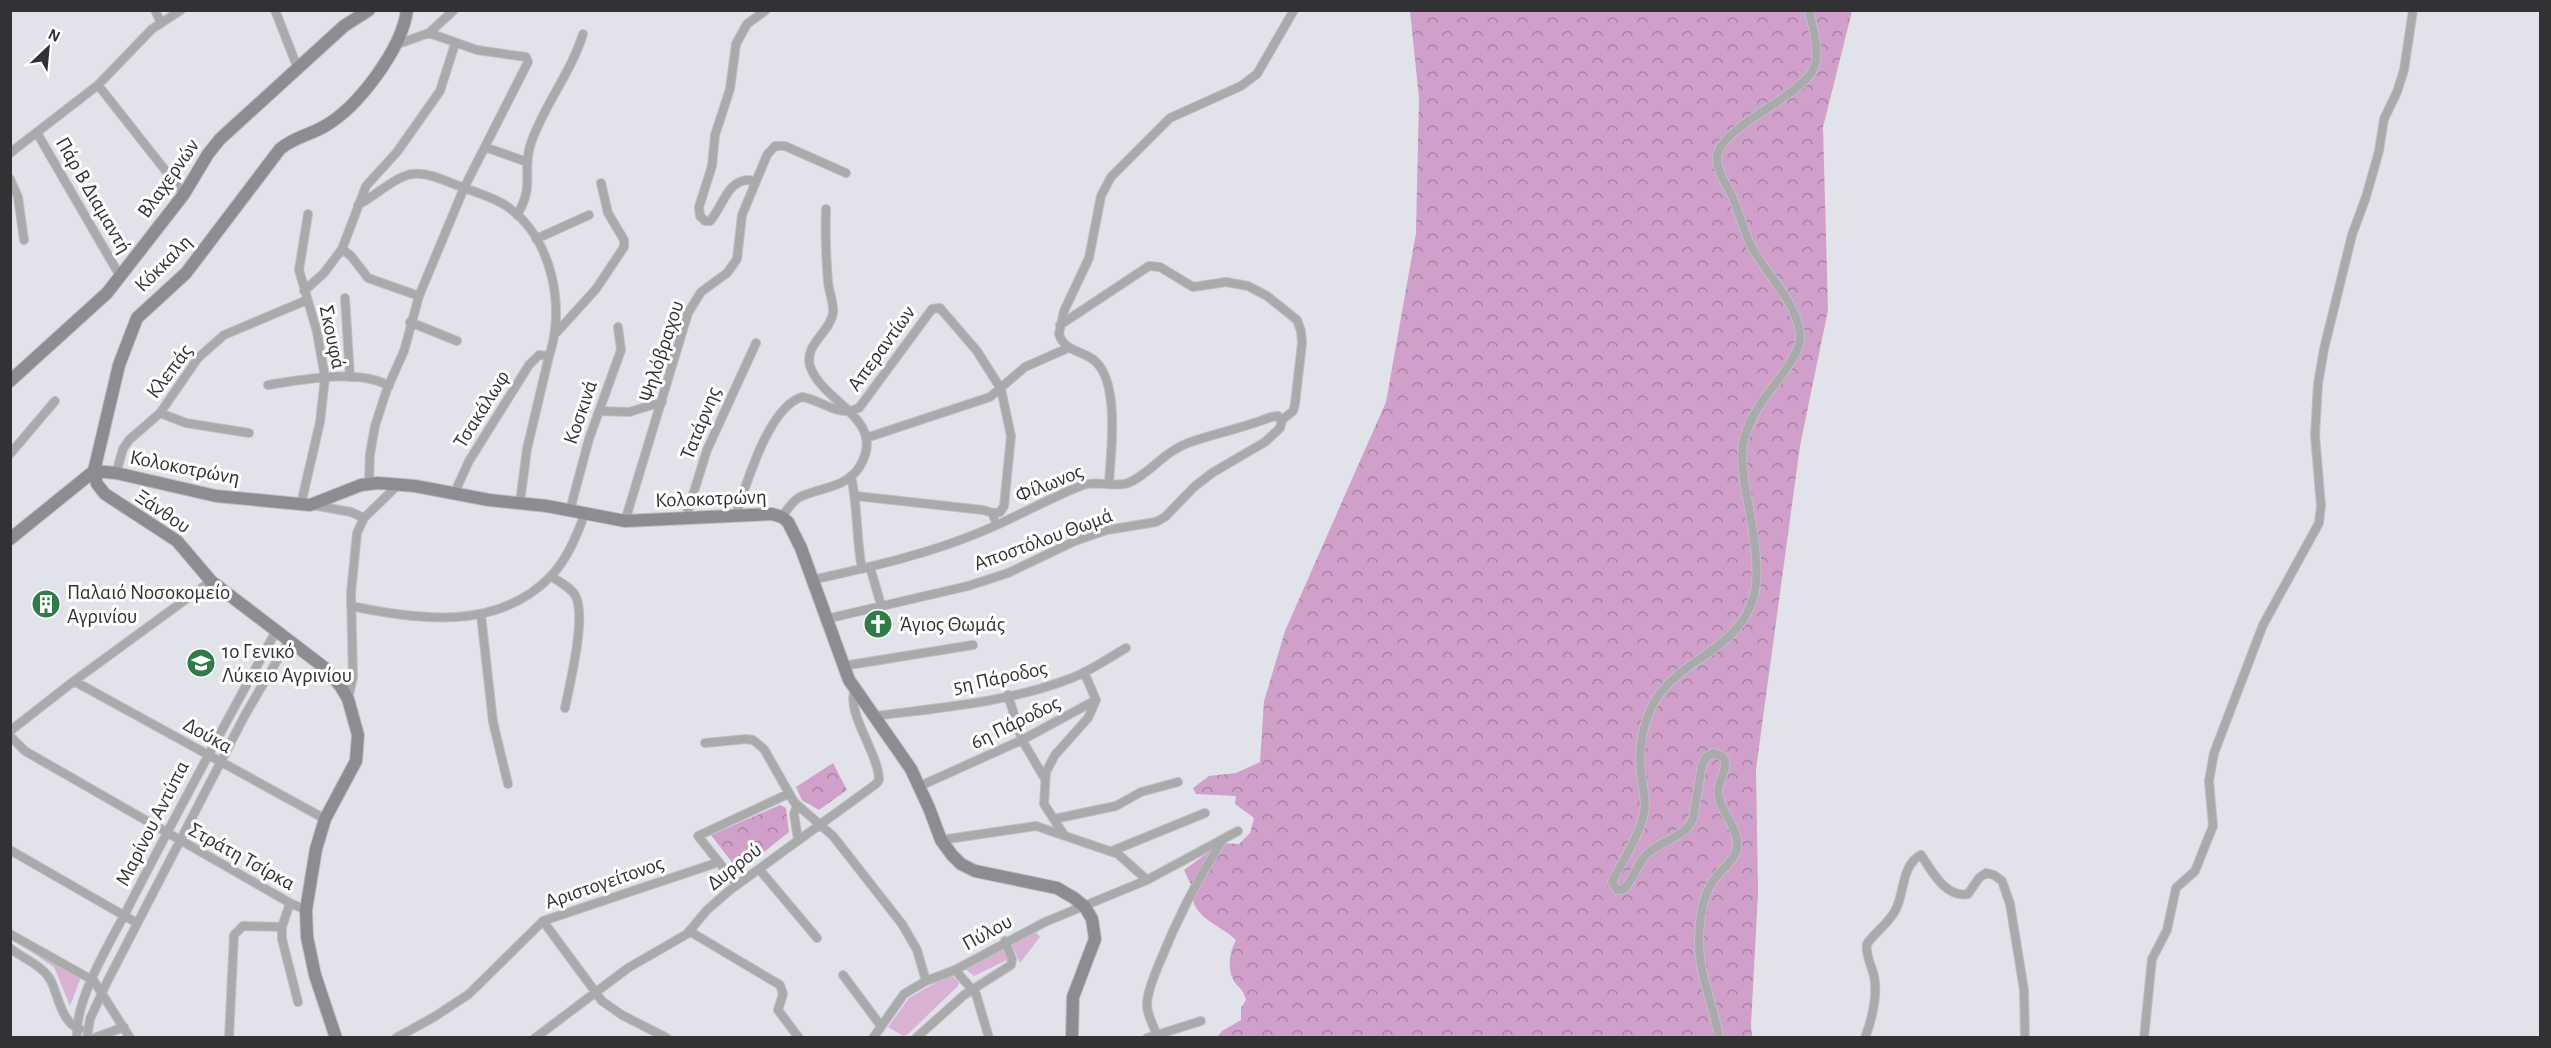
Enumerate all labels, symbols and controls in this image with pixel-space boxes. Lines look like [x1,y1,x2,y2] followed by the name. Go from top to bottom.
[18,18,78,78] north arrow
[46,26,63,45] text: N
[52,134,135,257] street label: Πάρ Β Διαμαντή
[134,135,203,222] street label: Βλαχερνών
[131,231,196,296] street label: Κόκκαλη
[635,298,688,404] street label: Ψηλόβραχου
[844,302,919,395] street label: Απεραντίων
[316,303,350,371] street label: Σκουφά
[142,340,196,402] street label: Κλεπάς
[449,367,513,452] street label: Τσακάλωφ
[560,377,601,447] street label: Κοσκινά
[676,384,725,463] street label: Τατάρνης
[128,447,242,488] street label: Κολοκοτρώνη
[1012,460,1086,506] street label: Φίλωνος
[131,485,194,537] street label: Ξάνθου
[655,486,767,511] street label: Κολοκοτρώνη
[971,505,1115,574] street label: Αποστόλου Θωμά
[67,582,230,627] place label: Παλαιό Νοσοκομείο Αγρινίου
[30,588,62,620] building icon: Παλαιό Νοσοκομείο Αγρινίου
[862,608,894,640] church icon: Άγιος Θωμάς
[899,614,1005,635] place label: Άγιος Θωμάς
[222,641,352,686] place label: 1ο Γενικό Λύκειο Αγρινίου
[185,647,217,679] school or university icon: 1ο Γενικό Λύκειο Αγρινίου
[951,657,1049,698] street label: 5η Πάροδος
[967,692,1063,753] street label: 6η Πάροδος
[180,714,236,757] street label: Δούκα
[112,757,193,889] street label: Μαρίνου Αντύπα
[185,819,298,894] street label: Στράτη Τσίρκα
[703,839,766,894] street label: Δυρρού
[542,852,666,913] street label: Αριστογείτονος
[959,910,1016,955] street label: Πύλου

